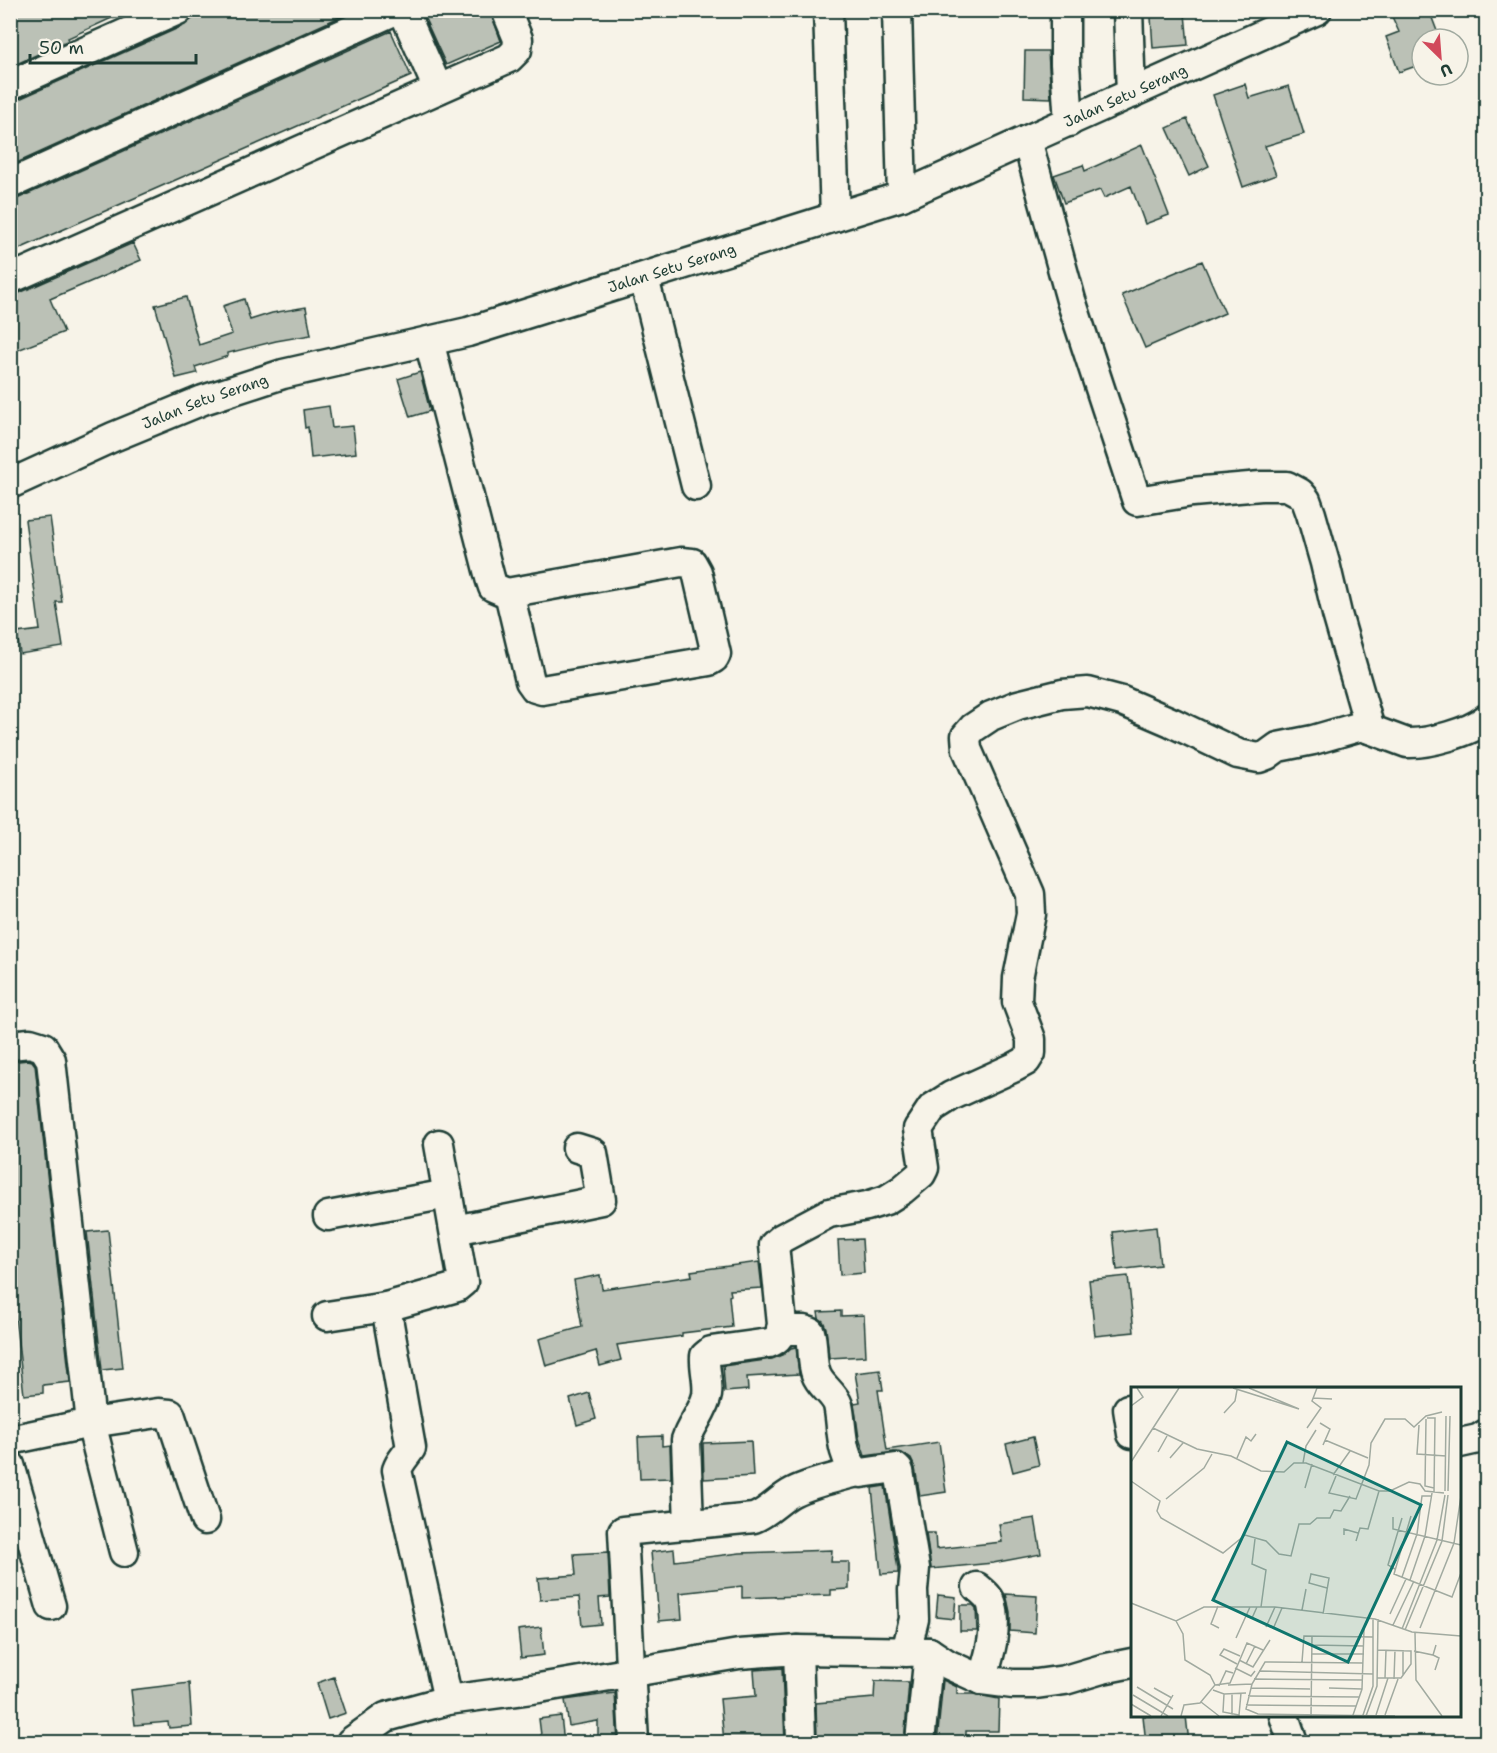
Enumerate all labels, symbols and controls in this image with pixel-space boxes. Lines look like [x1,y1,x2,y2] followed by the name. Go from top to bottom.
[30,27,196,65] scale bar
[1410,27,1470,87] north arrow
[39,36,84,60] text: 50 m
[1437,58,1456,82] text: U
[1061,60,1190,132] street label: Jalan Setu Serang
[606,239,738,298] street label: Jalan Setu Serang
[139,370,271,434] street label: Jalan Setu Serang
[1131,1387,1461,1717] inset map

